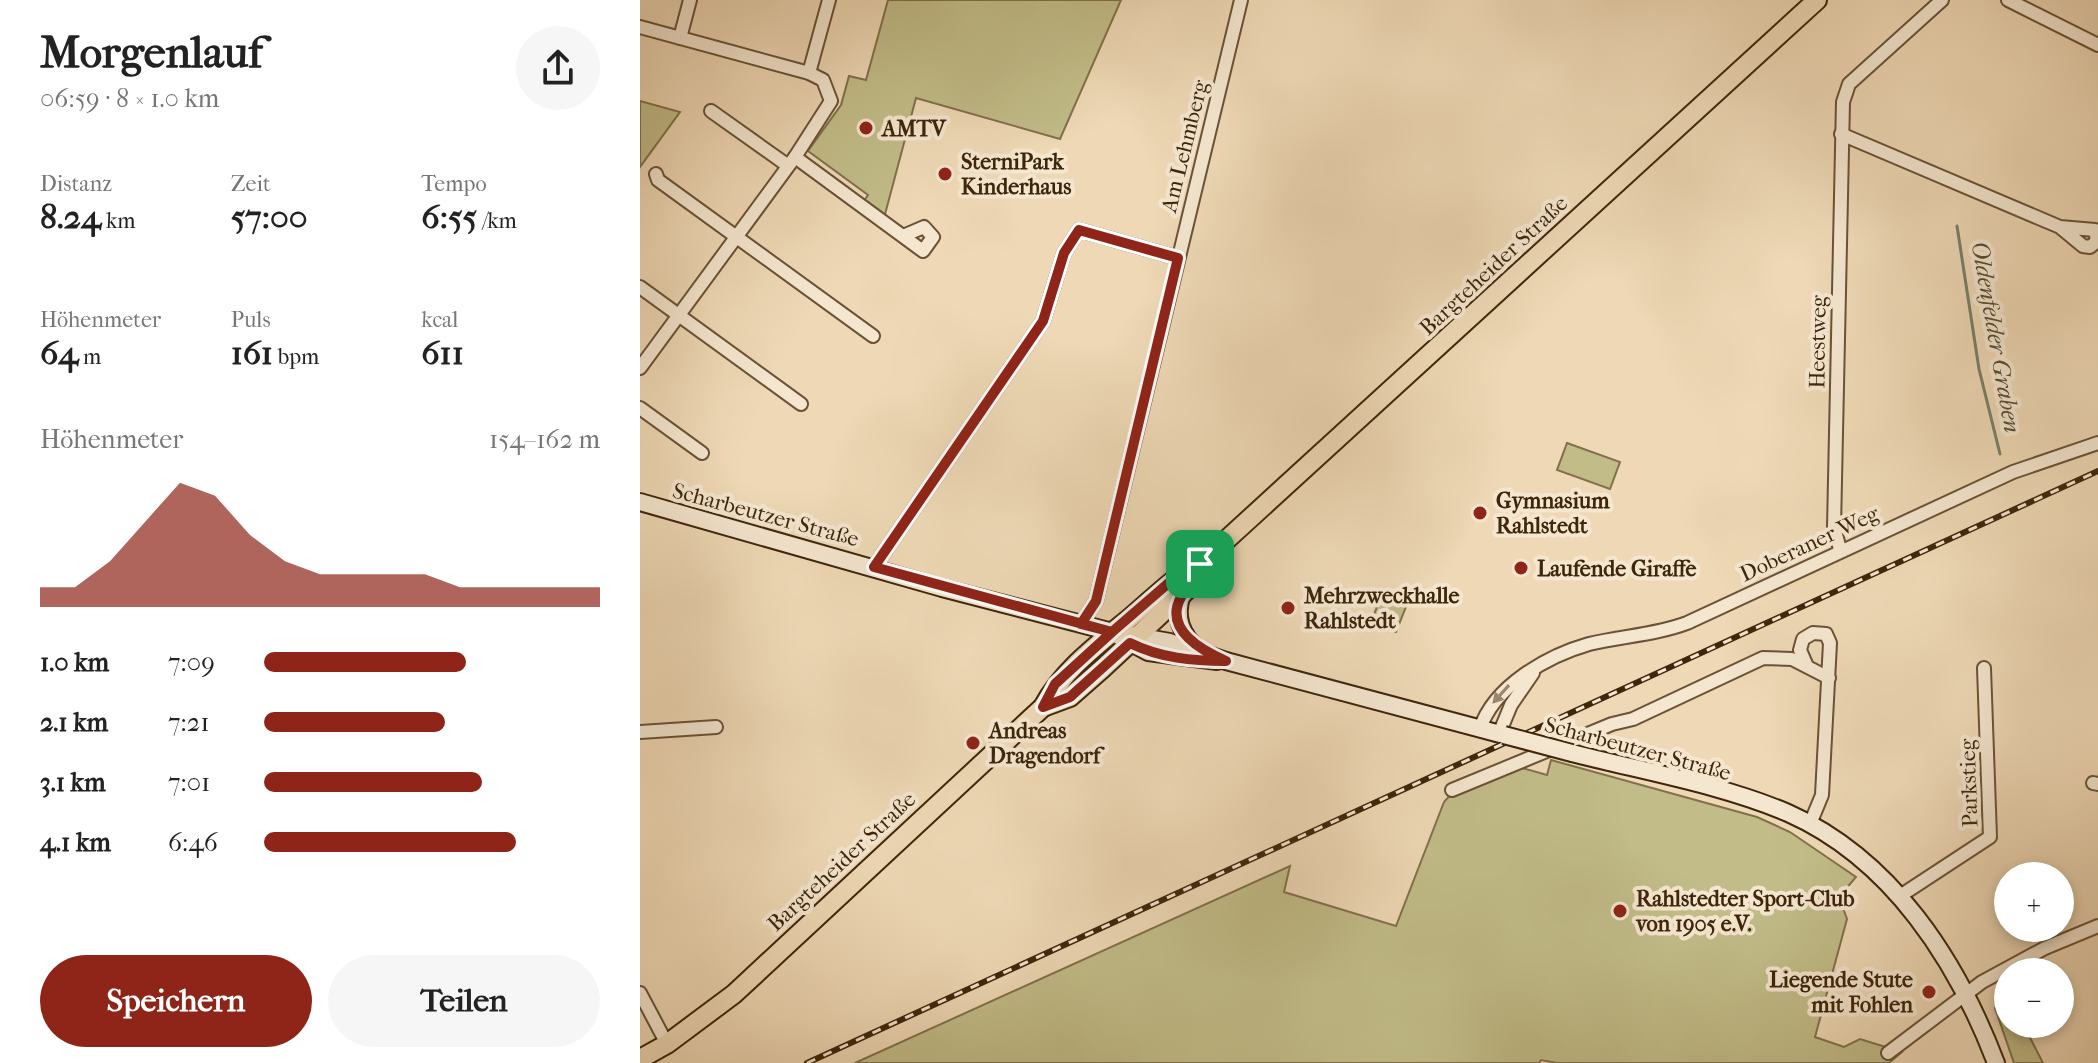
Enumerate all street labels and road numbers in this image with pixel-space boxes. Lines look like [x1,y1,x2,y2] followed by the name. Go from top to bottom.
[1156,77,1214,216] street label: Am Lehmberg
[1414,190,1573,341] street label: Bargteheider Straße
[1804,295,1832,389] street label: Heestweg
[670,478,862,552] street label: Scharbeutzer Straße
[1736,500,1883,587] street label: Doberaner Weg
[1542,712,1734,786] street label: Scharbeutzer Straße
[1954,738,1984,828] street label: Parkstieg
[762,786,921,937] street label: Bargteheider Straße

